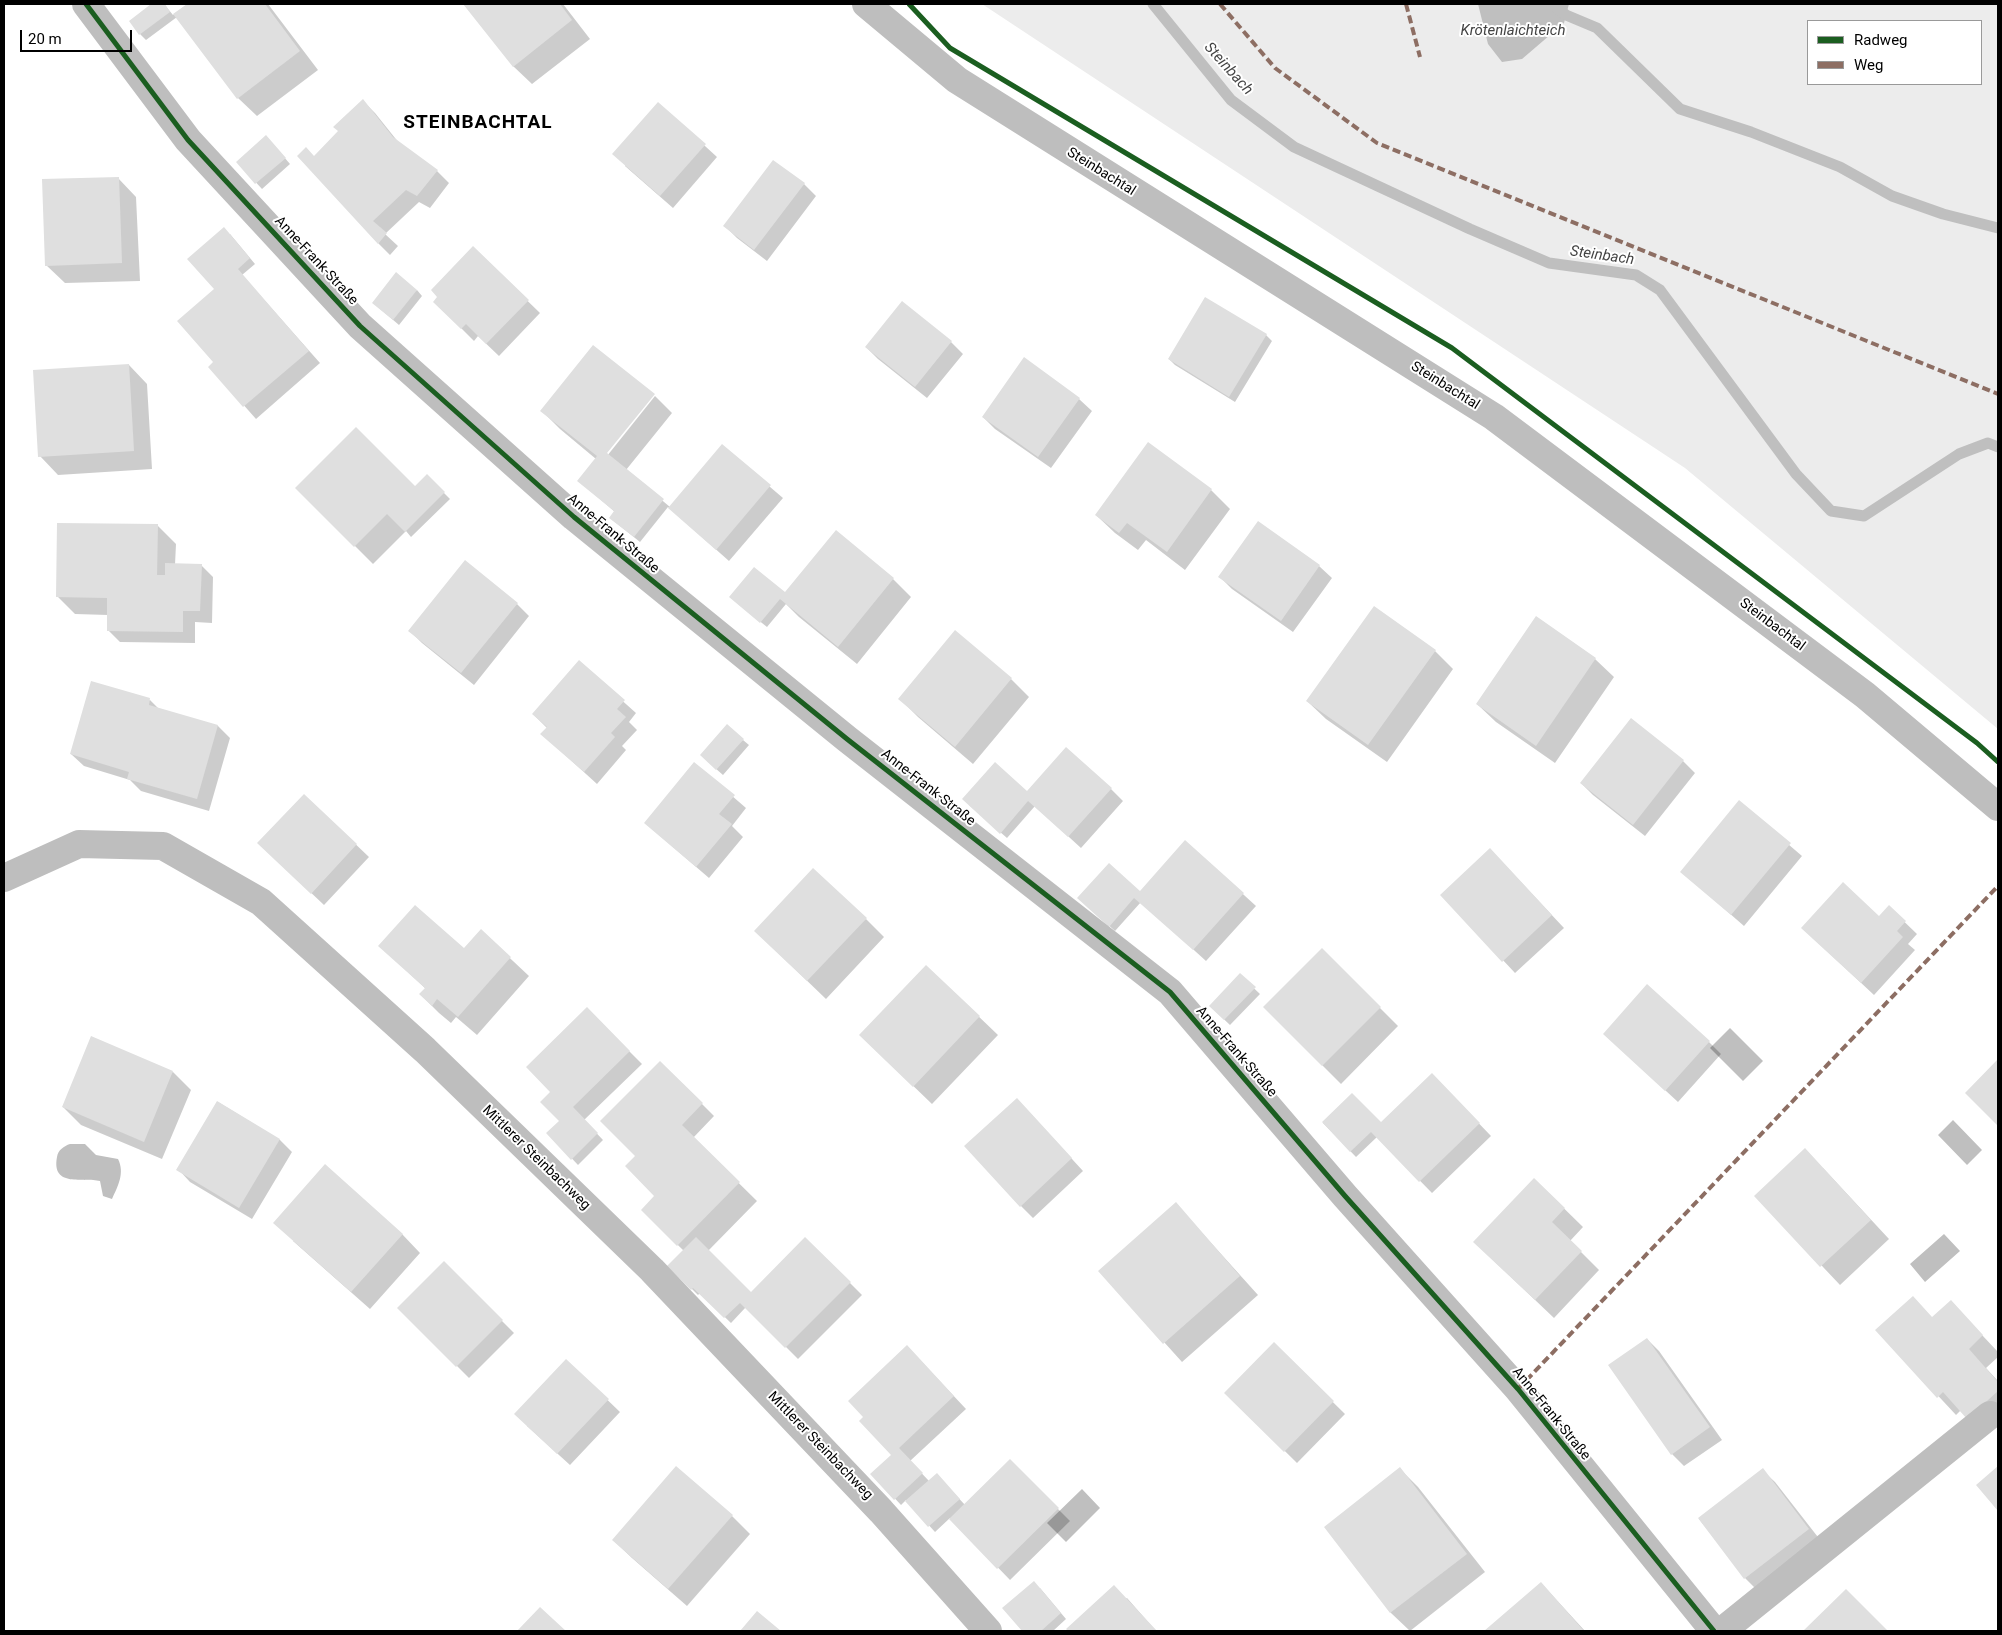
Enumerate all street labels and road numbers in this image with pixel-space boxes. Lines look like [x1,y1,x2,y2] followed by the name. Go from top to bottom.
[1064,144,1138,200] street label: Steinbachtal
[271,213,361,309] street label: Anne-Frank-Straße
[1408,358,1482,414] street label: Steinbachtal
[564,491,662,577] street label: Anne-Frank-Straße
[1736,595,1808,655] street label: Steinbachtal
[878,746,978,830] street label: Anne-Frank-Straße
[1192,1003,1280,1101] street label: Anne-Frank-Straße
[479,1102,593,1214] street label: Mittlerer Steinbachweg
[1508,1364,1594,1464] street label: Anne-Frank-Straße
[764,1389,876,1503] street label: Mittlerer Steinbachweg

